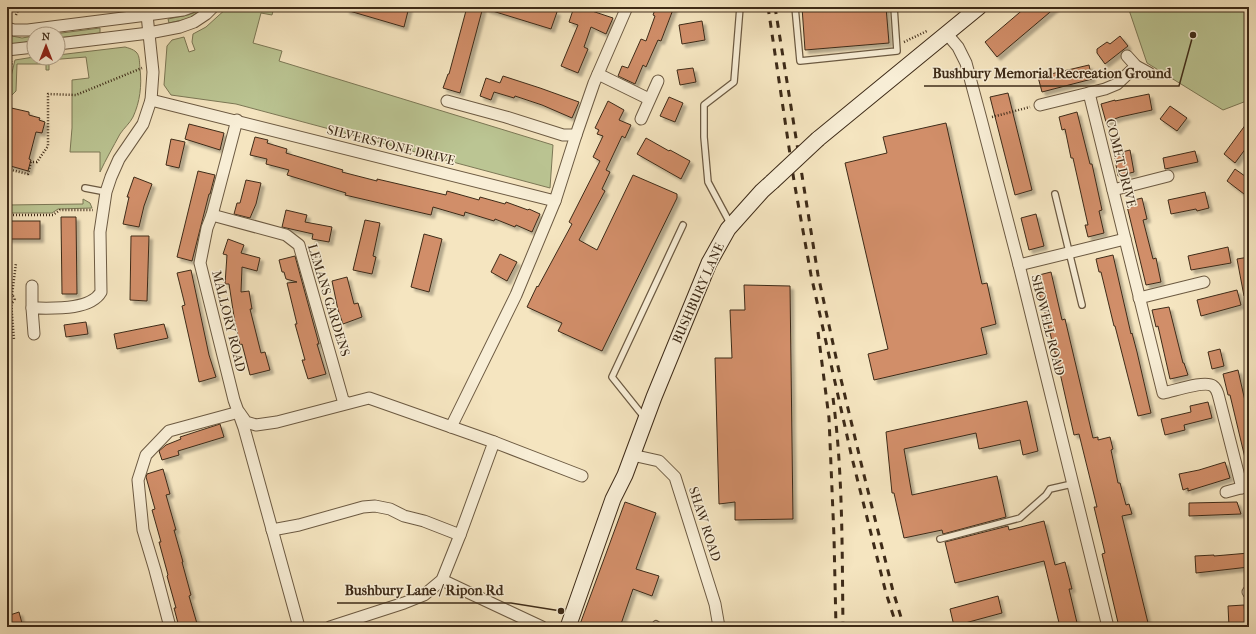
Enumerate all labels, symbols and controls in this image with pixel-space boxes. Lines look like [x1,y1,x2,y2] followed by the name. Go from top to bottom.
[26,26,66,66] north arrow
[42,30,51,43] text: N
[924,60,1179,86] callout: Bushbury Memorial Recreation Ground
[933,65,1173,82] text: Bushbury Memorial Recreation Ground
[1103,117,1139,209] street label: COMET DRIVE
[325,122,457,168] street label: SILVERSTONE DRIVE
[669,240,727,346] street label: BUSHBURY LANE
[305,242,353,358] street label: LEMANS GARDENS
[209,269,249,373] street label: MALLORY ROAD
[1028,273,1068,377] street label: SHOWELL ROAD
[686,485,724,563] street label: SHAW ROAD
[337,577,511,603] callout: Bushbury Lane / Ripon Rd
[345,582,505,599] text: Bushbury Lane / Ripon Rd

